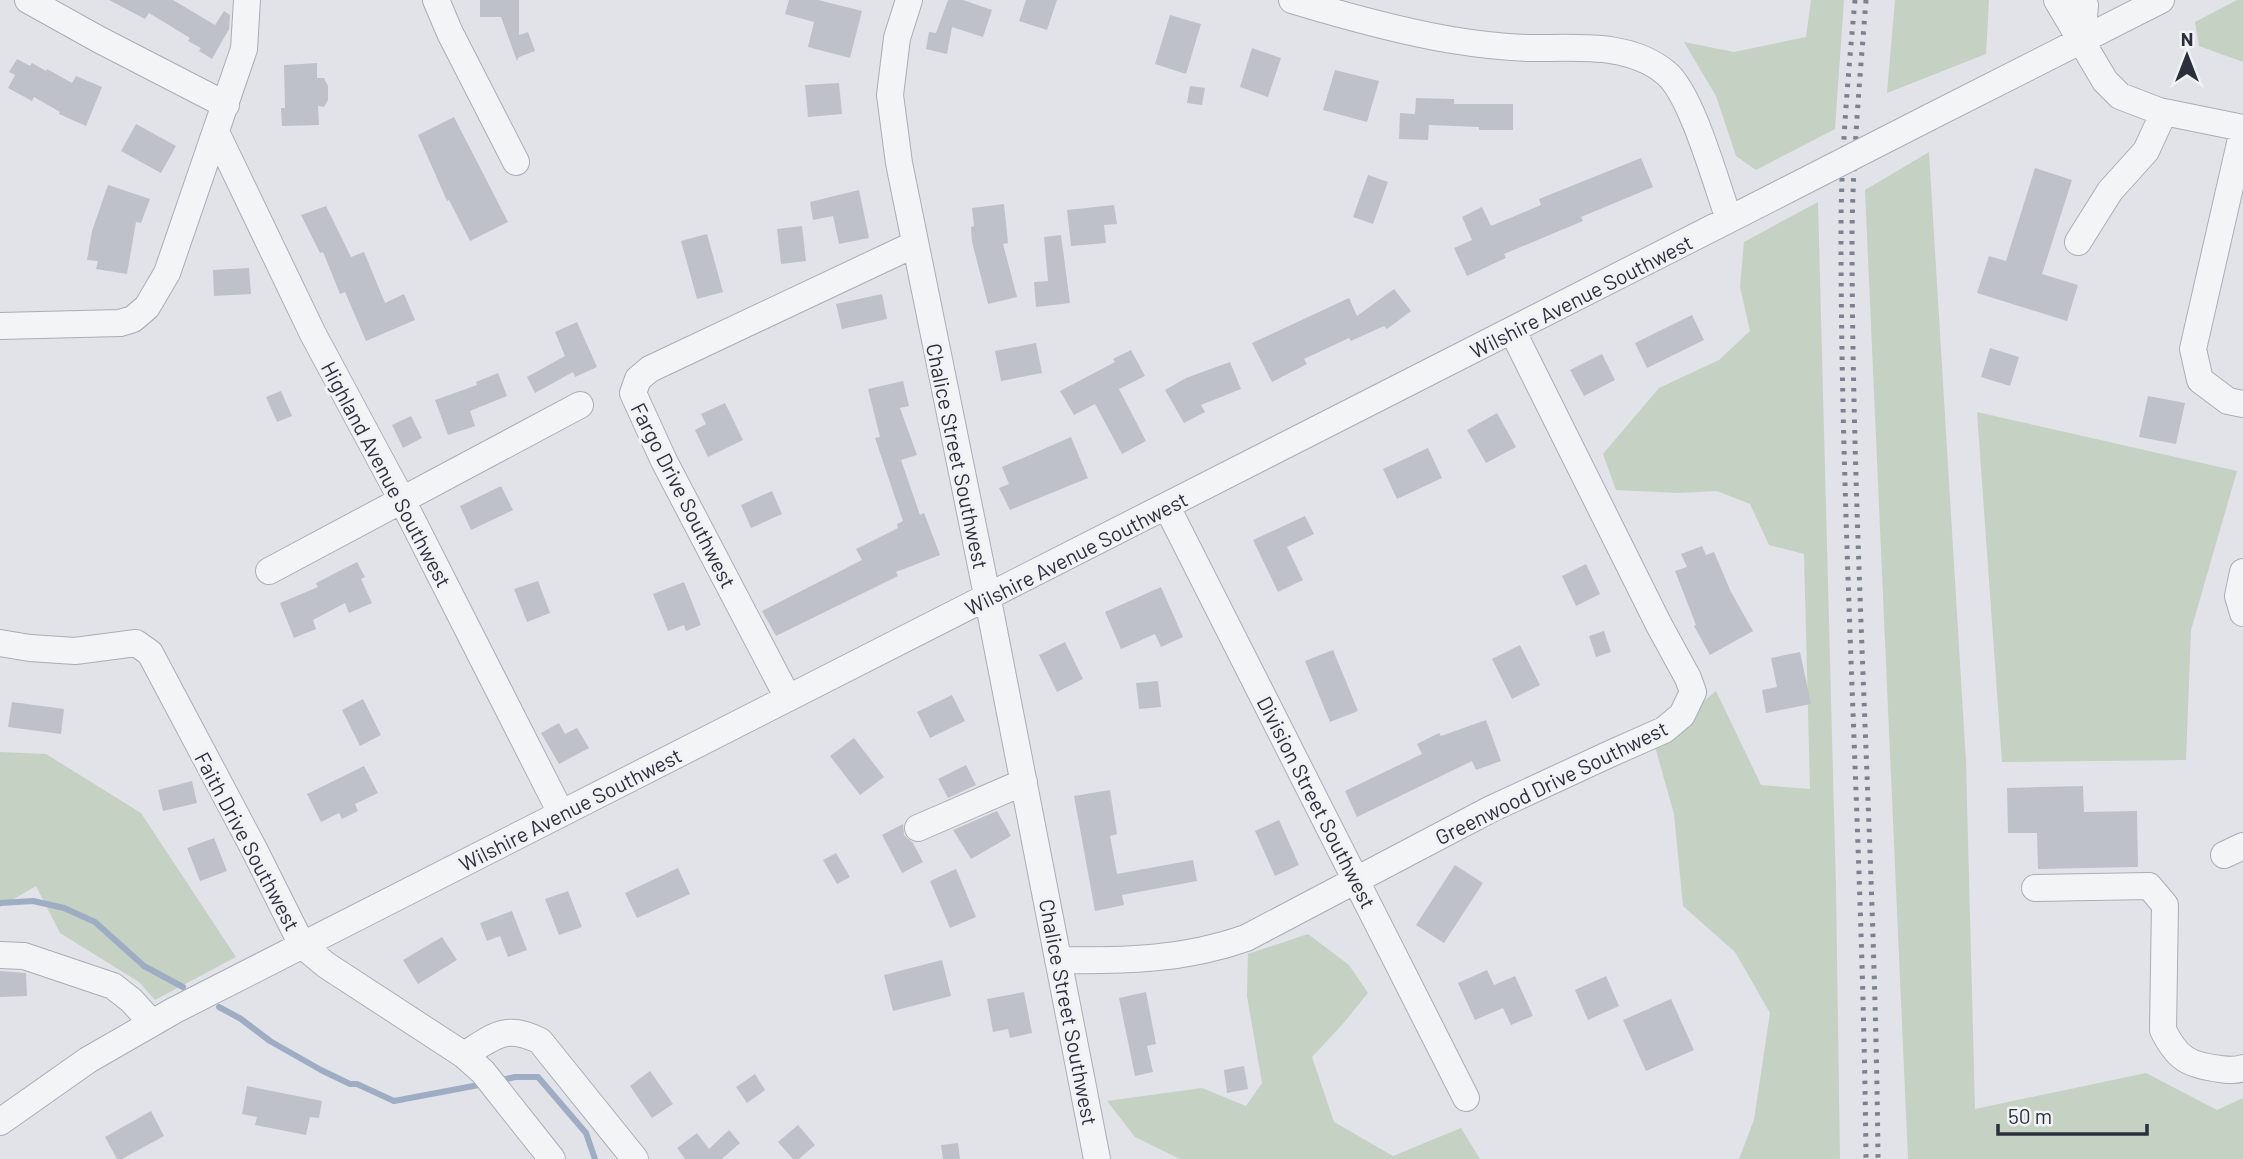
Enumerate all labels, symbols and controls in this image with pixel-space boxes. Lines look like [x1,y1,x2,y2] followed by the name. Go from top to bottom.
[2152,21,2222,91] north arrow
[2181,27,2193,50] text: N
[1465,229,1697,363] street label: Wilshire Avenue Southwest
[922,341,994,571] street label: Chalice Street Southwest
[317,357,457,591] street label: Highland Avenue Southwest
[626,398,742,592] street label: Fargo Drive Southwest
[960,486,1192,620] street label: Wilshire Avenue Southwest
[1253,692,1381,912] street label: Division Street Southwest
[1431,715,1671,849] street label: Greenwood Drive Southwest
[454,742,686,876] street label: Wilshire Avenue Southwest
[190,747,306,935] street label: Faith Drive Southwest
[1035,897,1103,1127] street label: Chalice Street Southwest
[1998,1092,2147,1136] scale bar
[2008,1103,2052,1128] text: 50 m

